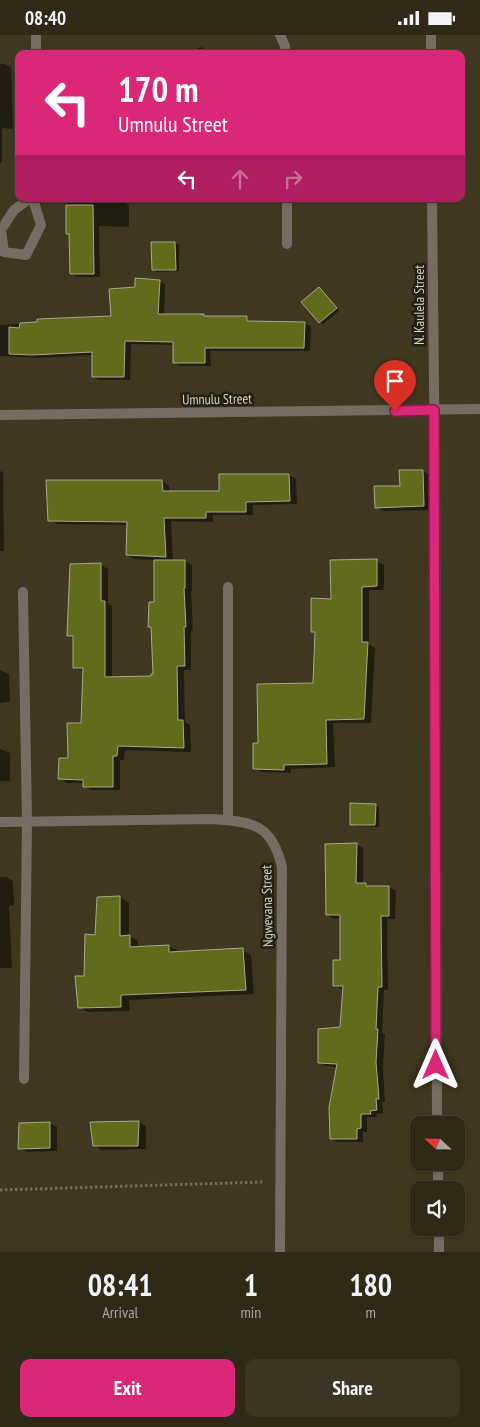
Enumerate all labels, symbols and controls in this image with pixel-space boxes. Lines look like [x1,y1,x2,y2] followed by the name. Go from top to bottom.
[25,6,66,30] text: 08:40
[118,66,199,112] text: 170 m
[35,70,100,135] icon: left
[118,110,228,138] text: Umnulu Street
[173,165,201,193] icon: left
[226,165,254,193] icon: ahead
[279,165,307,193] icon: right
[410,265,428,345] street label: N. Kaulela Street
[374,360,416,411] pin
[381,367,409,395] icon: arrive
[182,389,252,409] street label: Umnulu Street
[257,865,277,947] street label: Ngwevana Street
[409,1038,461,1090] position arrow
[410,1116,465,1171] north arrow
[410,1116,465,1236] map controls
[410,1181,465,1236] button: sound
[88,1265,153,1304] text: 08:41
[244,1265,258,1304] text: 1
[349,1265,392,1304] text: 180
[102,1302,138,1322] text: Arrival
[240,1302,261,1322] text: min
[365,1302,376,1322] text: m
[20,1359,235,1417] button: Exit
[245,1359,460,1417] button: Share

